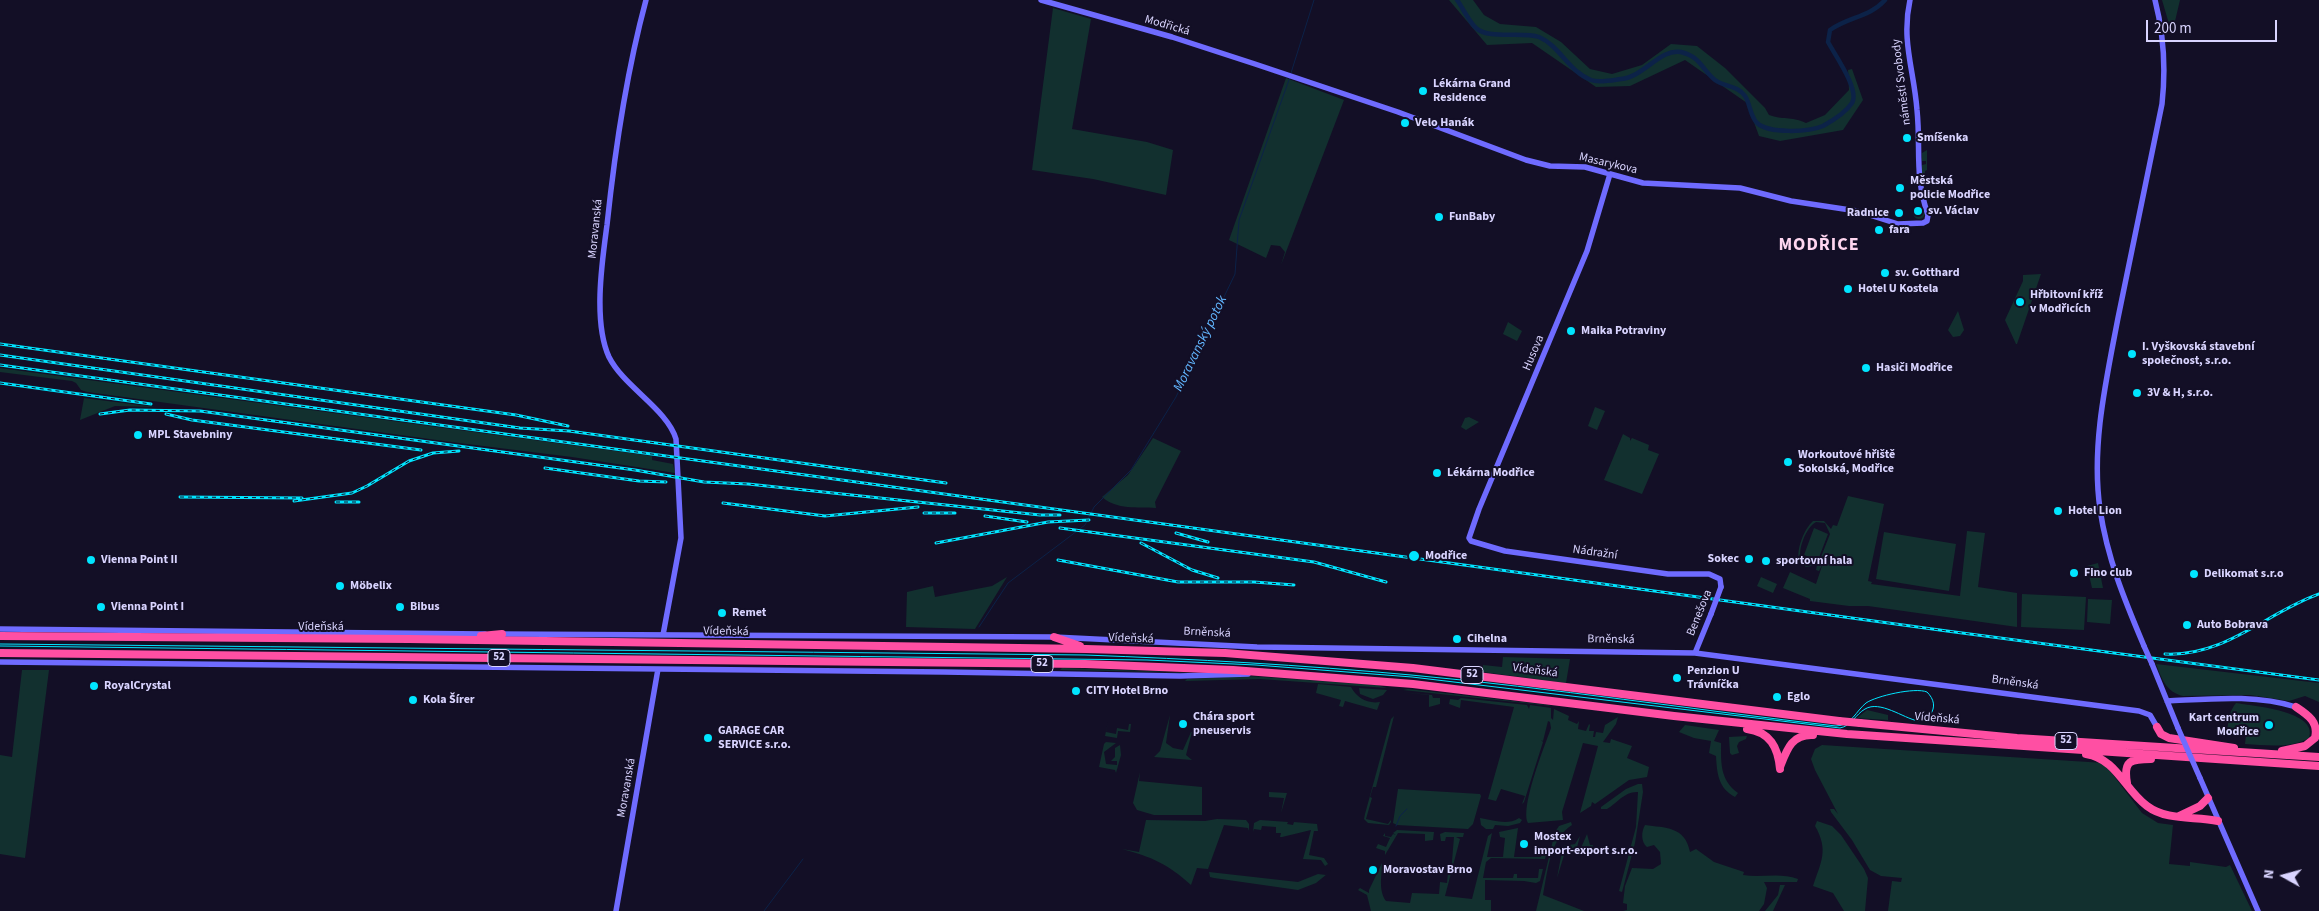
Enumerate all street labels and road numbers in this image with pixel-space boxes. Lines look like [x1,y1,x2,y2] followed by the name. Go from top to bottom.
[1143,13,1191,39] street label: Modřická
[1890,38,1914,126] street label: náměstí Svobody
[1577,150,1639,178] street label: Masarykova
[586,198,606,260] street label: Moravanská
[1520,333,1548,373] street label: Husova
[1572,543,1618,563] street label: Nádražní
[1684,588,1716,638] street label: Benešova
[298,620,344,634] street label: Vídeňská
[703,624,749,640] street label: Vídeňská
[1183,625,1231,641] street label: Brněnská
[1108,631,1154,647] street label: Vídeňská
[1587,632,1635,648] street label: Brněnská
[488,650,510,666] road number: 52
[1031,656,1053,672] road number: 52
[1512,661,1558,681] street label: Vídeňská
[1461,666,1483,684] road number: 52
[1991,673,2039,693] street label: Brněnská
[1914,710,1960,728] street label: Vídeňská
[2055,732,2077,749] road number: 52
[615,757,639,819] street label: Moravanská

